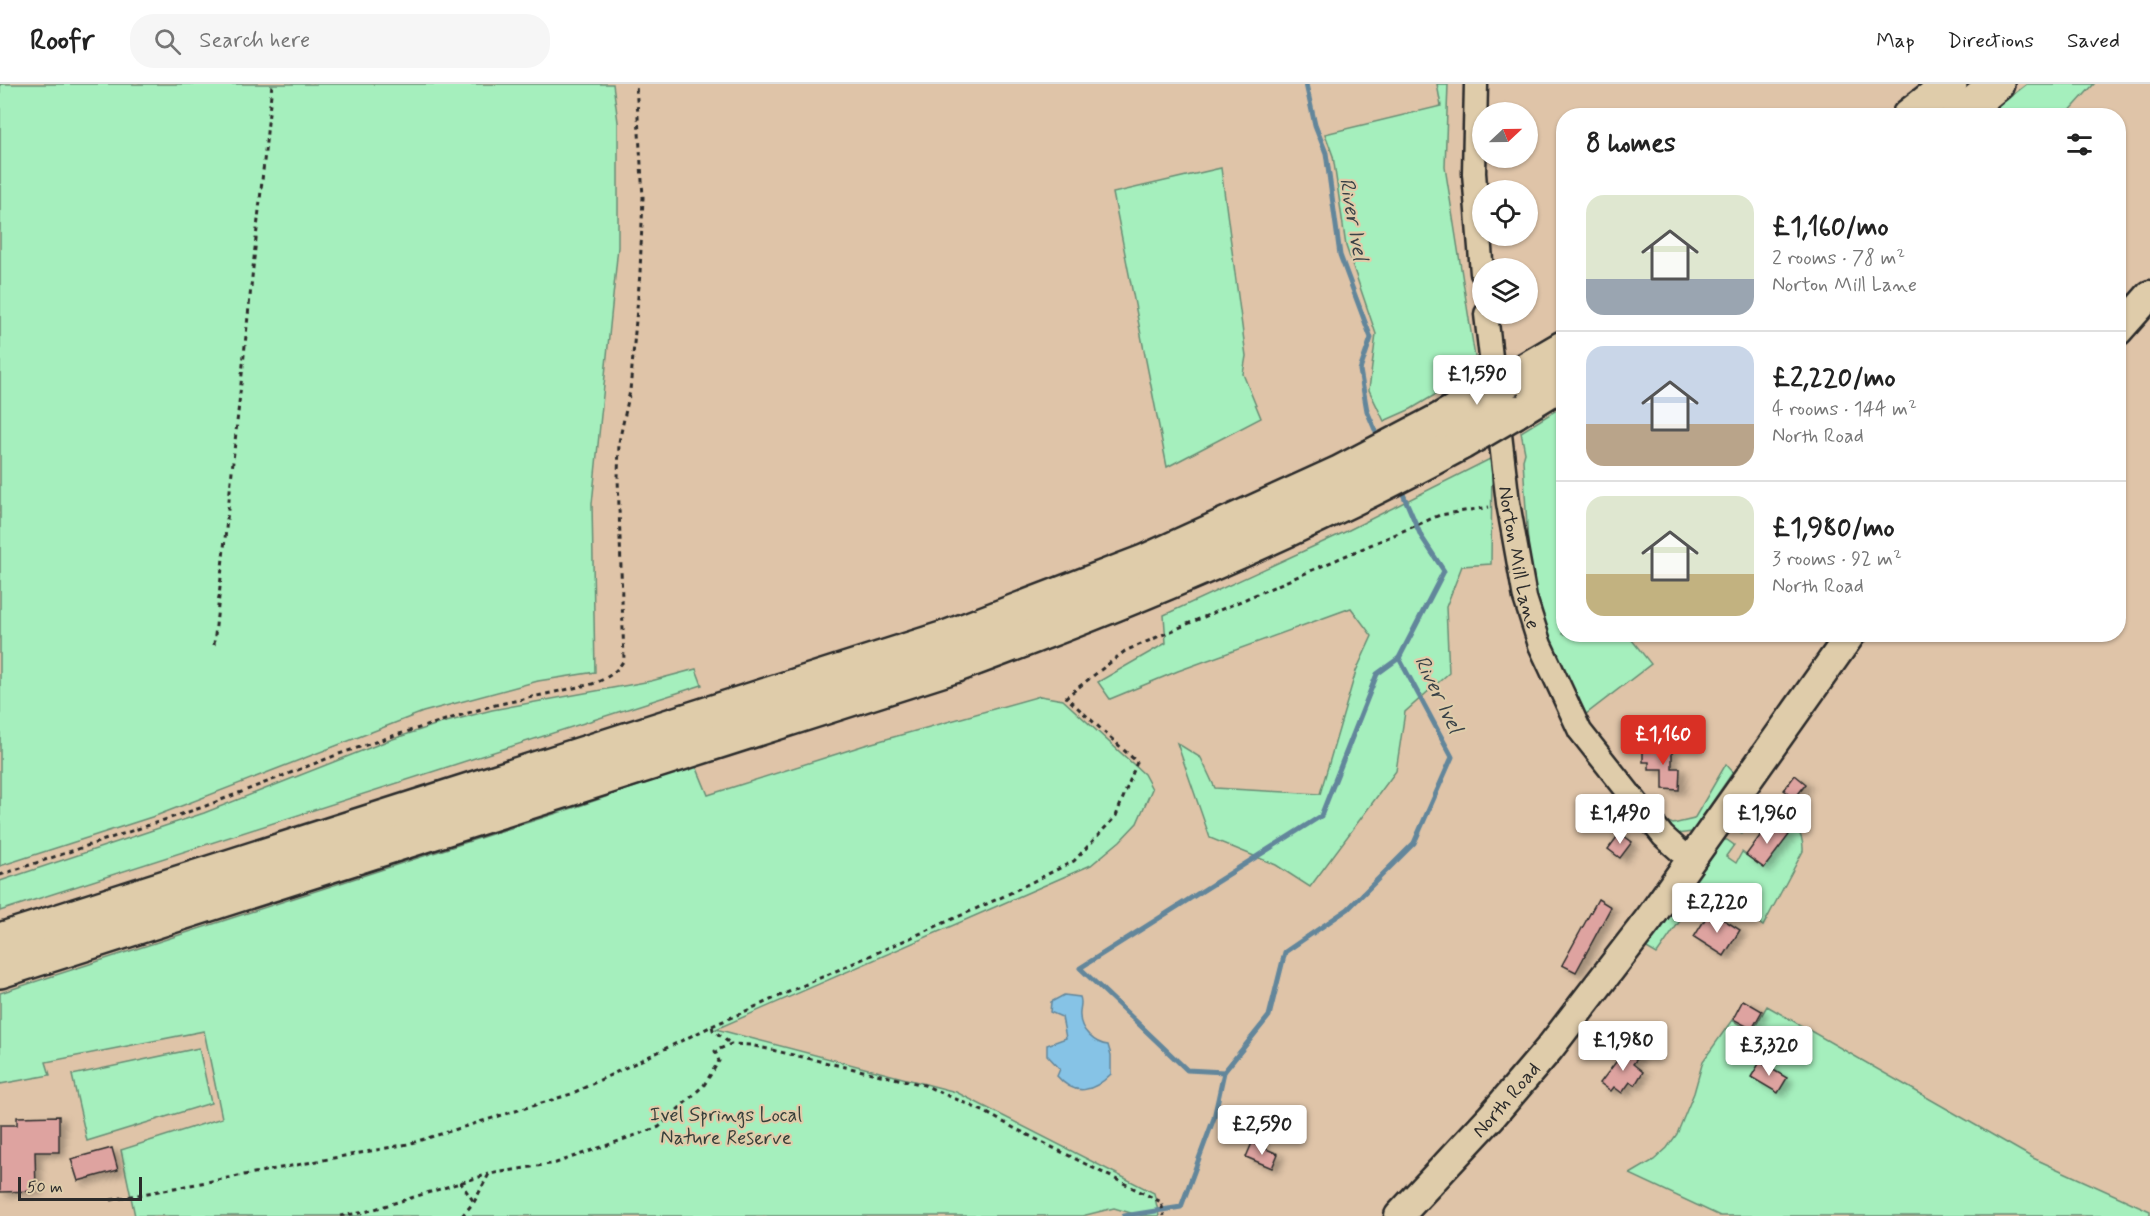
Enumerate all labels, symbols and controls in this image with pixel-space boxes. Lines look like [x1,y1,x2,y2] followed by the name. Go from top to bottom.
[130,14,550,68] search box
[30,23,94,60] text: Roofr
[151,25,184,58] icon: search
[199,27,310,55] text: Search here
[1876,27,1915,55] text: Map
[1948,27,2034,55] text: Directions
[2067,27,2120,55] text: Saved
[1472,102,1538,168] north arrow
[1472,102,1538,324] map controls
[1586,127,1676,161] text: 8 homes
[2063,128,2096,161] icon: filters
[1332,176,1374,264] water label: River Ivel
[1472,180,1538,246] button: locate
[1772,211,1889,245] text: £1,160/mo
[1634,219,1706,291] icon: home
[1772,245,1905,272] text: 2 rooms · 78 m²
[1472,258,1538,324] button: layers
[1772,272,1917,299] text: Norton Mill Lane
[1428,355,1526,406] pin: £1,590
[1447,361,1507,388] text: £1,590
[1772,362,1896,396] text: £2,220/mo
[1634,370,1706,442] icon: home
[1772,396,1917,423] text: 4 rooms · 144 m²
[1772,423,1864,450] text: North Road
[1491,485,1546,633] street label: Norton Mill Lane
[1772,512,1895,546] text: £1,980/mo
[1634,520,1706,592] icon: home
[1772,546,1902,573] text: 3 rooms · 92 m²
[1772,573,1864,600] text: North Road
[1407,651,1470,740] water label: River Ivel
[1614,715,1712,766] pin: £1,160
[1635,721,1691,748] text: £1,160
[1571,794,1669,845] pin: £1,490
[1718,794,1816,845] pin: £1,960
[1589,800,1651,827] text: £1,490
[1737,800,1797,827] text: £1,960
[1668,883,1766,934] pin: £2,220
[1686,889,1748,916] text: £2,220
[1574,1021,1672,1072] pin: £1,980
[1720,1026,1818,1077] pin: £3,320
[1592,1027,1654,1054] text: £1,980
[1740,1032,1798,1059] text: £3,320
[1466,1057,1547,1144] street label: North Road
[650,1102,802,1152] park label: Ivel Springs Local Nature Reserve
[1213,1105,1311,1156] pin: £2,590
[1232,1111,1292,1138] text: £2,590
[18,1174,142,1202] scale bar
[27,1177,63,1198] text: 50 m

